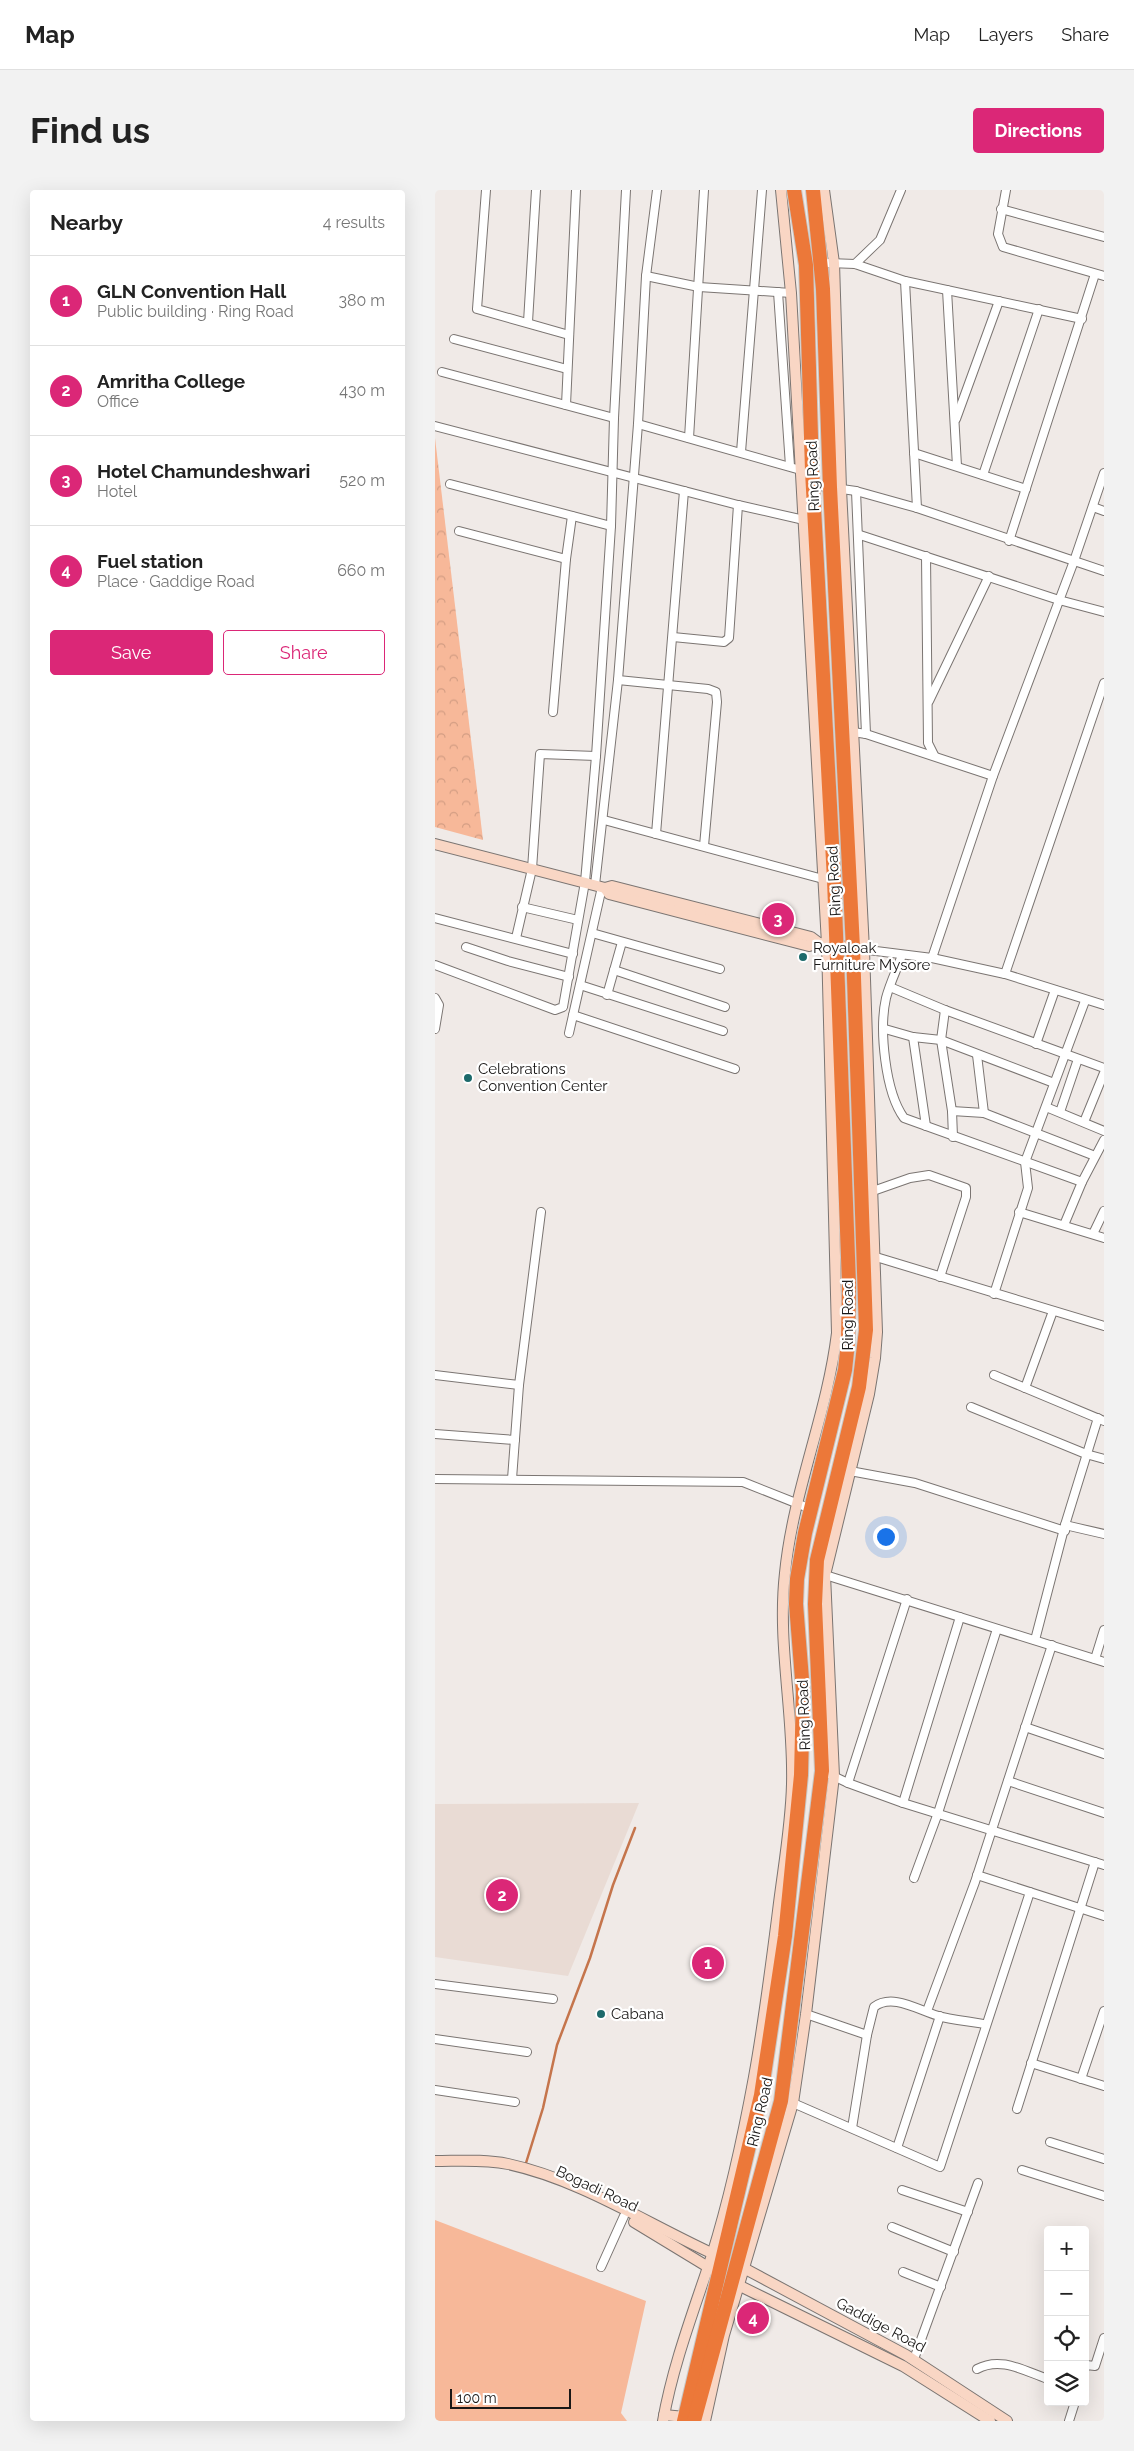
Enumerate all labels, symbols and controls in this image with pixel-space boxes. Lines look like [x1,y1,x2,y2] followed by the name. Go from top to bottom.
[25,20,75,49] text: Map
[914,24,950,45] text: Map
[978,24,1033,45] text: Layers
[1061,24,1109,45] text: Share
[973,108,1104,153] button: Directions
[30,110,150,151] text: Find us
[50,210,123,235] text: Nearby
[323,213,385,232] text: 4 results
[97,280,286,302] text: GLN Convention Hall
[62,291,70,310] text: 1
[338,291,385,310] text: 380 m
[97,302,294,321] text: Public building · Ring Road
[97,370,245,392] text: Amritha College
[61,381,71,400] text: 2
[339,381,385,400] text: 430 m
[97,392,139,411] text: Office
[803,440,823,512] street label: Ring Road
[97,460,310,482] text: Hotel Chamundeshwari
[62,471,70,490] text: 3
[339,471,385,490] text: 520 m
[97,482,137,501] text: Hotel
[97,550,203,572] text: Fuel station
[61,561,71,580] text: 4
[337,561,385,580] text: 660 m
[97,572,255,591] text: Place · Gaddige Road
[50,630,213,675] button: Save
[223,630,385,675] button: Share
[823,845,845,917] street label: Ring Road
[762,900,794,938] pin: 3
[813,939,930,974] place label: Royaloak Furniture Mysore
[797,951,809,963] marker: Royaloak Furniture Mysore
[478,1060,608,1095] place label: Celebrations Convention Center
[462,1072,474,1084] marker: Celebrations Convention Center
[839,1280,857,1350] street label: Ring Road
[873,1524,899,1550] your location
[794,1679,814,1751] street label: Ring Road
[486,1876,518,1914] pin: 2
[692,1944,724,1982] pin: 1
[611,2005,664,2023] place label: Cabana
[595,2008,607,2020] marker: Cabana
[743,2075,777,2149] street label: Ring Road
[553,2162,641,2216] street label: Bogadi Road
[1044,2226,1089,2406] map controls
[1044,2226,1089,2271] button: +
[1044,2271,1089,2316] button: −
[833,2294,929,2356] street label: Gaddige Road
[737,2299,769,2337] pin: 4
[1044,2316,1089,2361] button: locate
[1044,2361,1089,2406] button: layers
[450,2386,571,2409] scale bar
[457,2390,497,2406] text: 100 m

